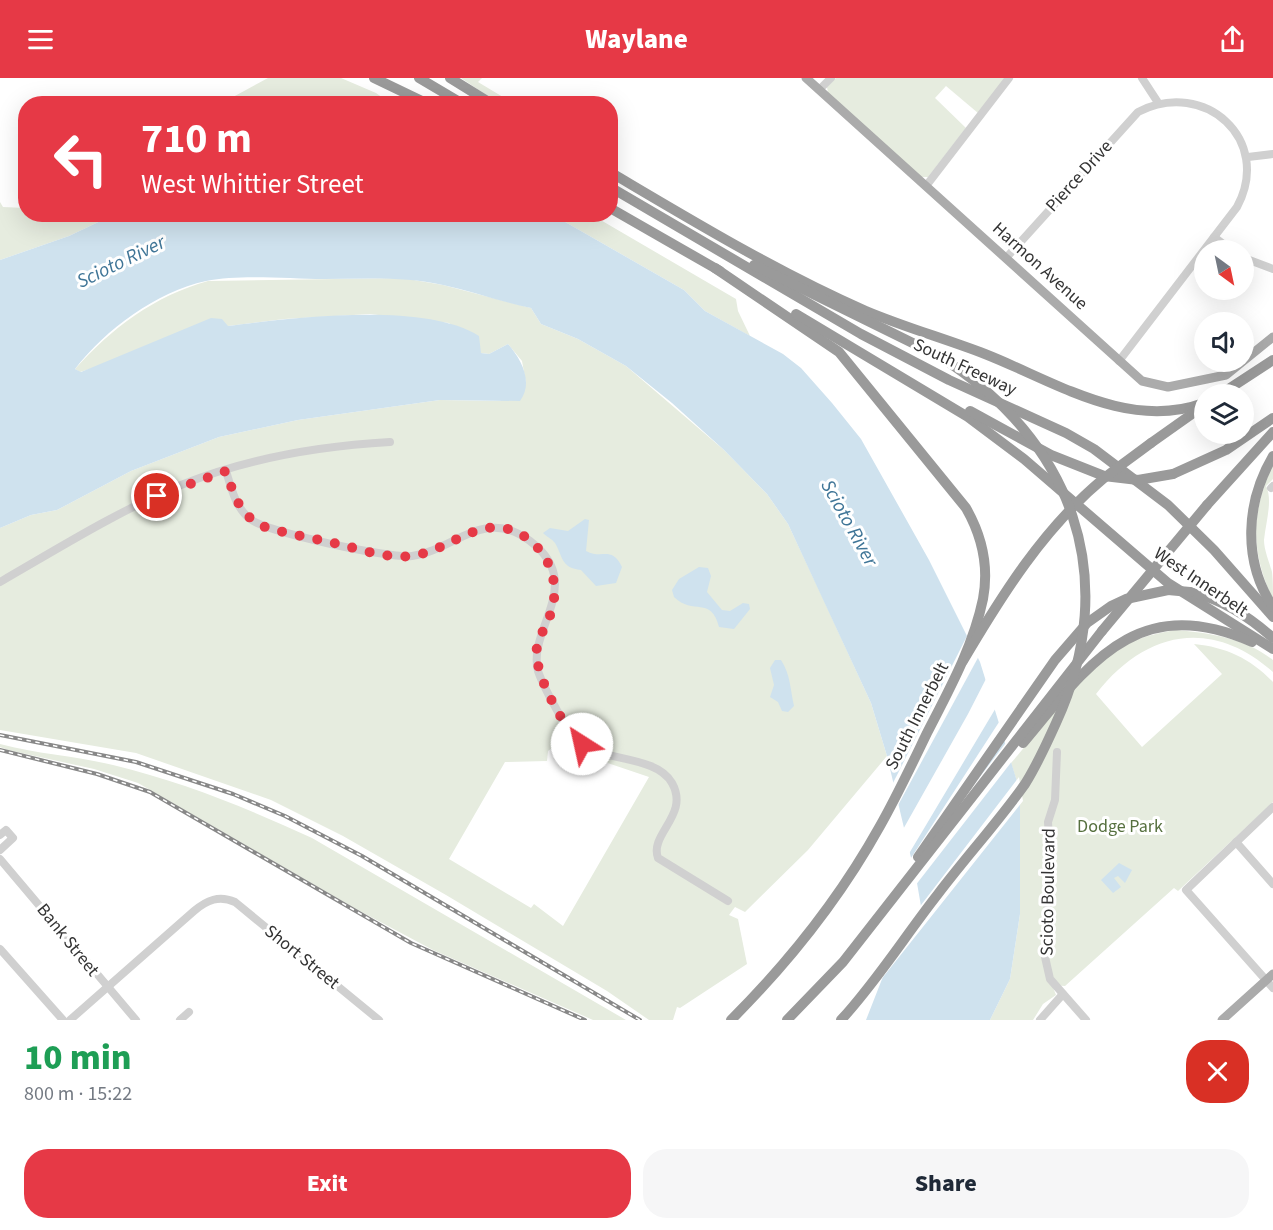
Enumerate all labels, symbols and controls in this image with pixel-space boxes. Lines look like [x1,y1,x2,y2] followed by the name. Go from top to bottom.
[585,20,688,59] text: Waylane
[24,23,57,56] icon: menu
[1216,23,1249,56] icon: share
[141,109,252,169] text: 710 m
[42,120,120,198] icon: left
[1040,135,1118,217] street label: Pierce Drive
[141,165,364,204] text: West Whittier Street
[987,216,1093,316] street label: Harmon Avenue
[72,228,171,296] water label: Scioto River
[1194,240,1254,300] north arrow
[1194,240,1254,444] map controls
[1194,312,1254,372] button: sound
[909,332,1021,402] street label: South Freeway
[1194,384,1254,444] button: layers
[131,470,182,521] pin
[814,474,885,573] water label: Scioto River
[140,479,173,512] icon: arrive
[1149,541,1253,623] street label: West Innerbelt
[879,658,955,774] street label: South Innerbelt
[550,712,614,776] position arrow
[1077,814,1163,839] park label: Dodge Park
[1034,828,1062,956] street label: Scioto Boulevard
[31,898,105,982] street label: Bank Street
[259,919,345,995] street label: Short Street
[24,1032,132,1083] text: 10 min
[1186,1040,1249,1103] button: close
[24,1080,132,1108] text: 800 m · 15:22
[24,1149,631,1218] button: Exit
[643,1149,1249,1218] button: Share

